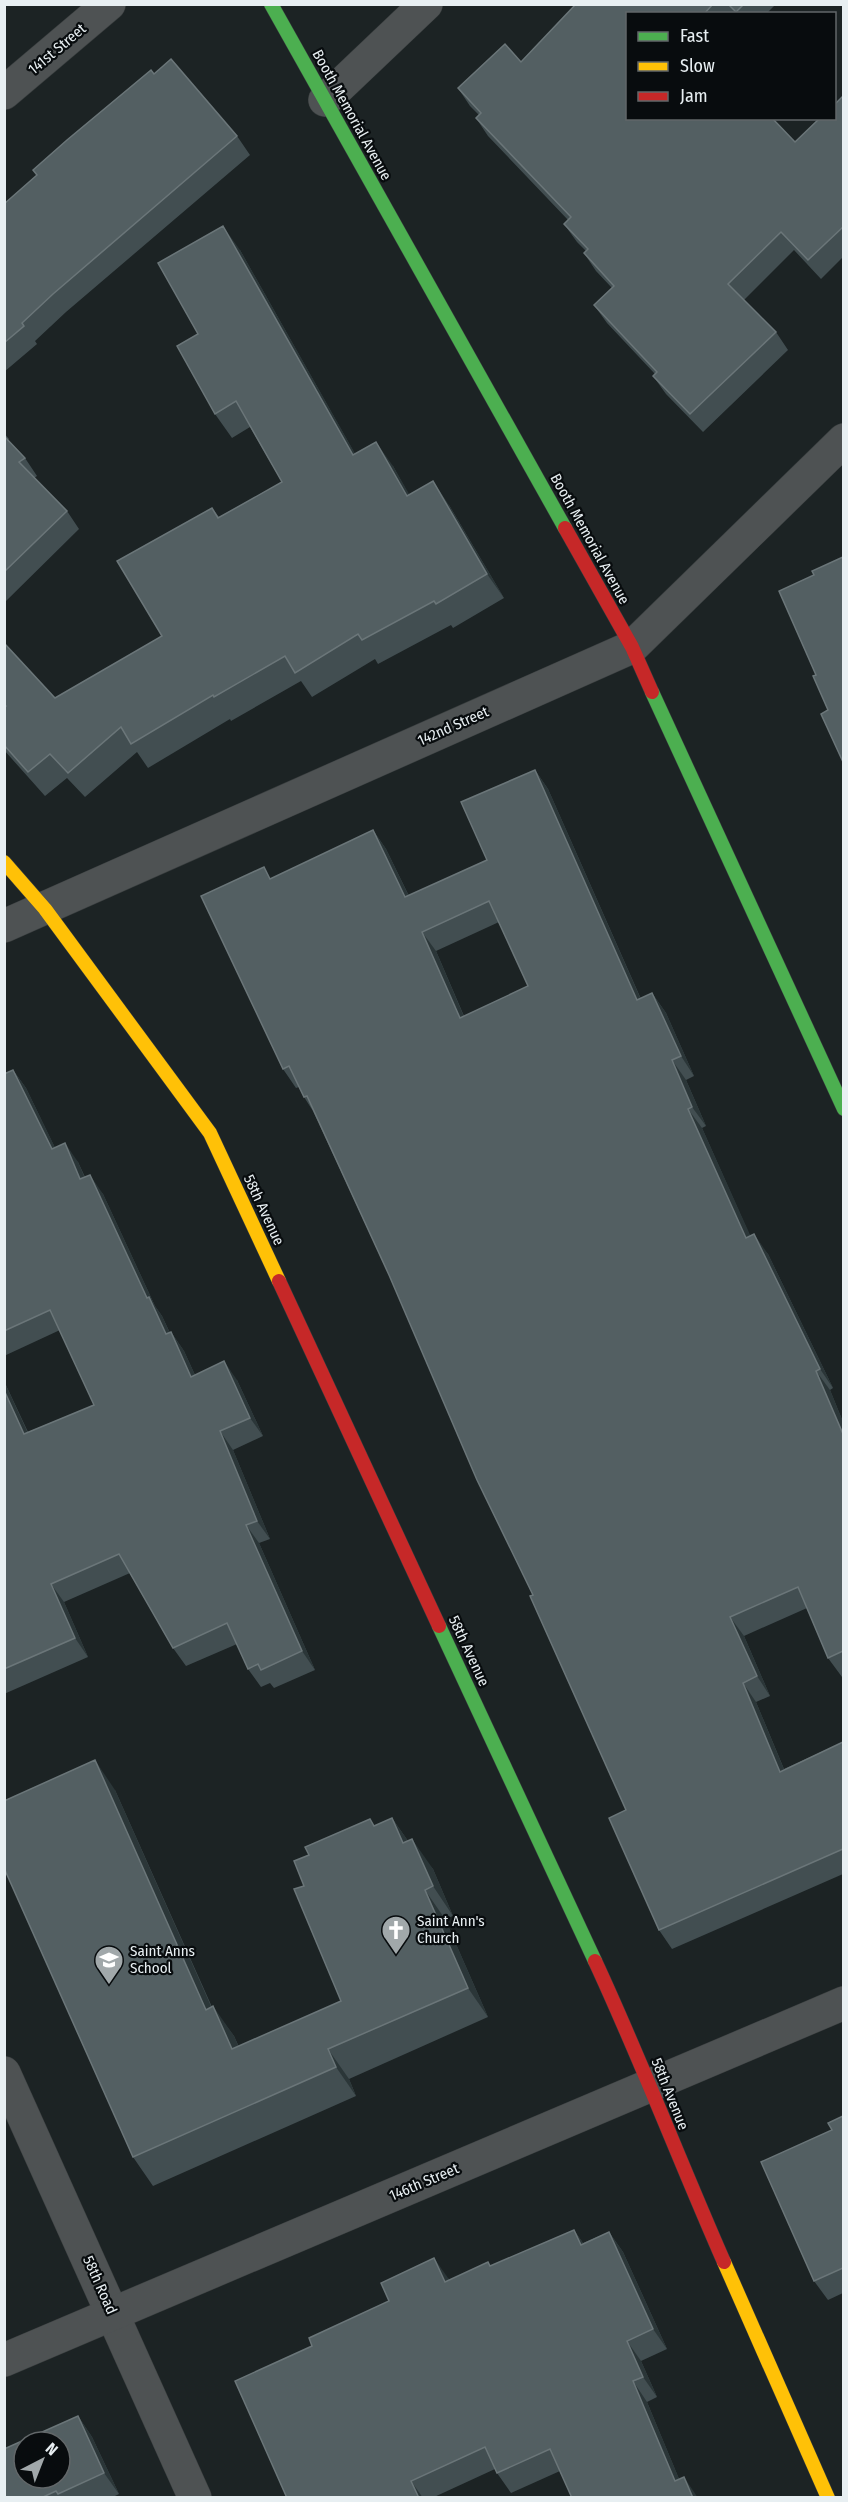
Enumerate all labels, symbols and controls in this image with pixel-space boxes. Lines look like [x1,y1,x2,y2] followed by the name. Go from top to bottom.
[626,12,836,120] legend
[24,20,90,78] street label: 141st Street
[680,25,709,47] text: Fast
[309,47,395,183] street label: Booth Memorial Avenue
[680,55,715,77] text: Slow
[680,85,708,107] text: Jam
[547,471,633,607] street label: Booth Memorial Avenue
[415,702,491,750] street label: 142nd Street
[240,1172,288,1248] street label: 58th Avenue
[445,1613,493,1689] street label: 58th Avenue
[417,1912,485,1947] place label: Saint Ann's Church
[380,1914,412,1956] church icon: Saint Ann's Church
[130,1942,195,1977] place label: Saint Anns School
[93,1944,125,1986] school or university icon: Saint Anns School
[647,2055,693,2133] street label: 58th Avenue
[387,2159,462,2205] street label: 146th Street
[79,2253,121,2317] street label: 58th Road
[12,2430,72,2490] north arrow
[42,2439,62,2459] text: N

